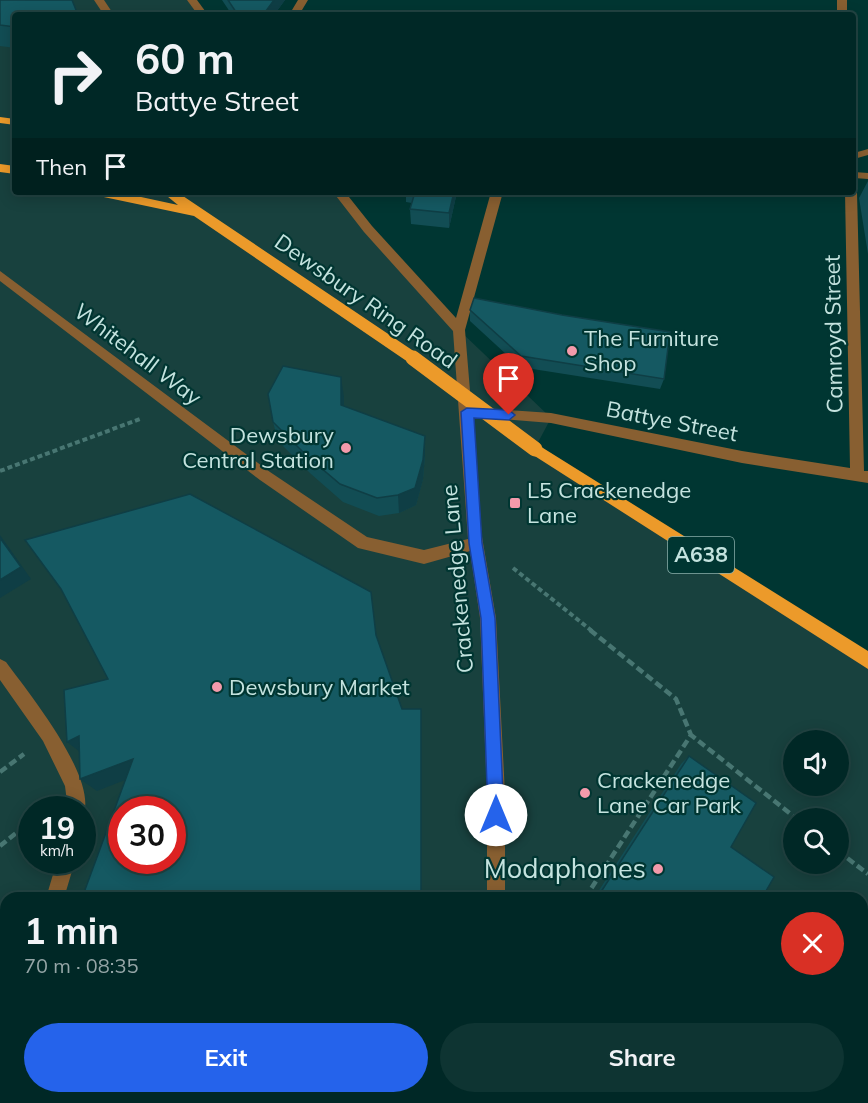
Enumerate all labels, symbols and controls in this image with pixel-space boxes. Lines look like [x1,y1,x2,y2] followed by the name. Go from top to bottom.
[135,32,235,85] text: 60 m
[36,36,114,114] icon: right
[135,84,299,118] text: Battye Street
[99,150,132,183] icon: arrive
[36,153,87,181] text: Then
[269,227,463,375] street label: Dewsbury Ring Road
[818,254,848,414] street label: Camroyd Street
[69,297,208,411] street label: Whitehall Way
[584,324,719,377] place label: The Furniture Shop
[565,344,579,358] marker: The Furniture Shop
[483,353,534,415] pin
[492,362,525,395] icon: arrive
[604,395,740,448] street label: Battye Street
[182,421,334,474] place label: Dewsbury Central Station
[339,441,353,455] marker: Dewsbury Central Station
[527,476,691,529] place label: L5 Crackenedge Lane
[435,484,479,674] street label: Crackenedge Lane
[508,496,522,510] marker: L5 Crackenedge Lane
[668,537,734,573] road number: A638
[229,673,410,701] place label: Dewsbury Market
[210,680,224,694] marker: Dewsbury Market
[783,730,849,874] map controls
[783,730,849,796] button: sound
[597,766,741,819] place label: Crackenedge Lane Car Park
[464,783,528,847] position arrow
[578,786,592,800] marker: Crackenedge Lane Car Park
[108,796,186,874] speed limit sign: 30
[783,808,849,874] button: search
[39,809,75,847] text: 19
[40,841,74,860] text: km/h
[484,851,646,885] place label: Modaphones
[651,862,665,876] marker: Modaphones
[24,908,119,953] text: 1 min
[781,912,844,975] button: close
[24,953,138,978] text: 70 m · 08:35
[24,1023,428,1092] button: Exit
[440,1023,844,1092] button: Share

